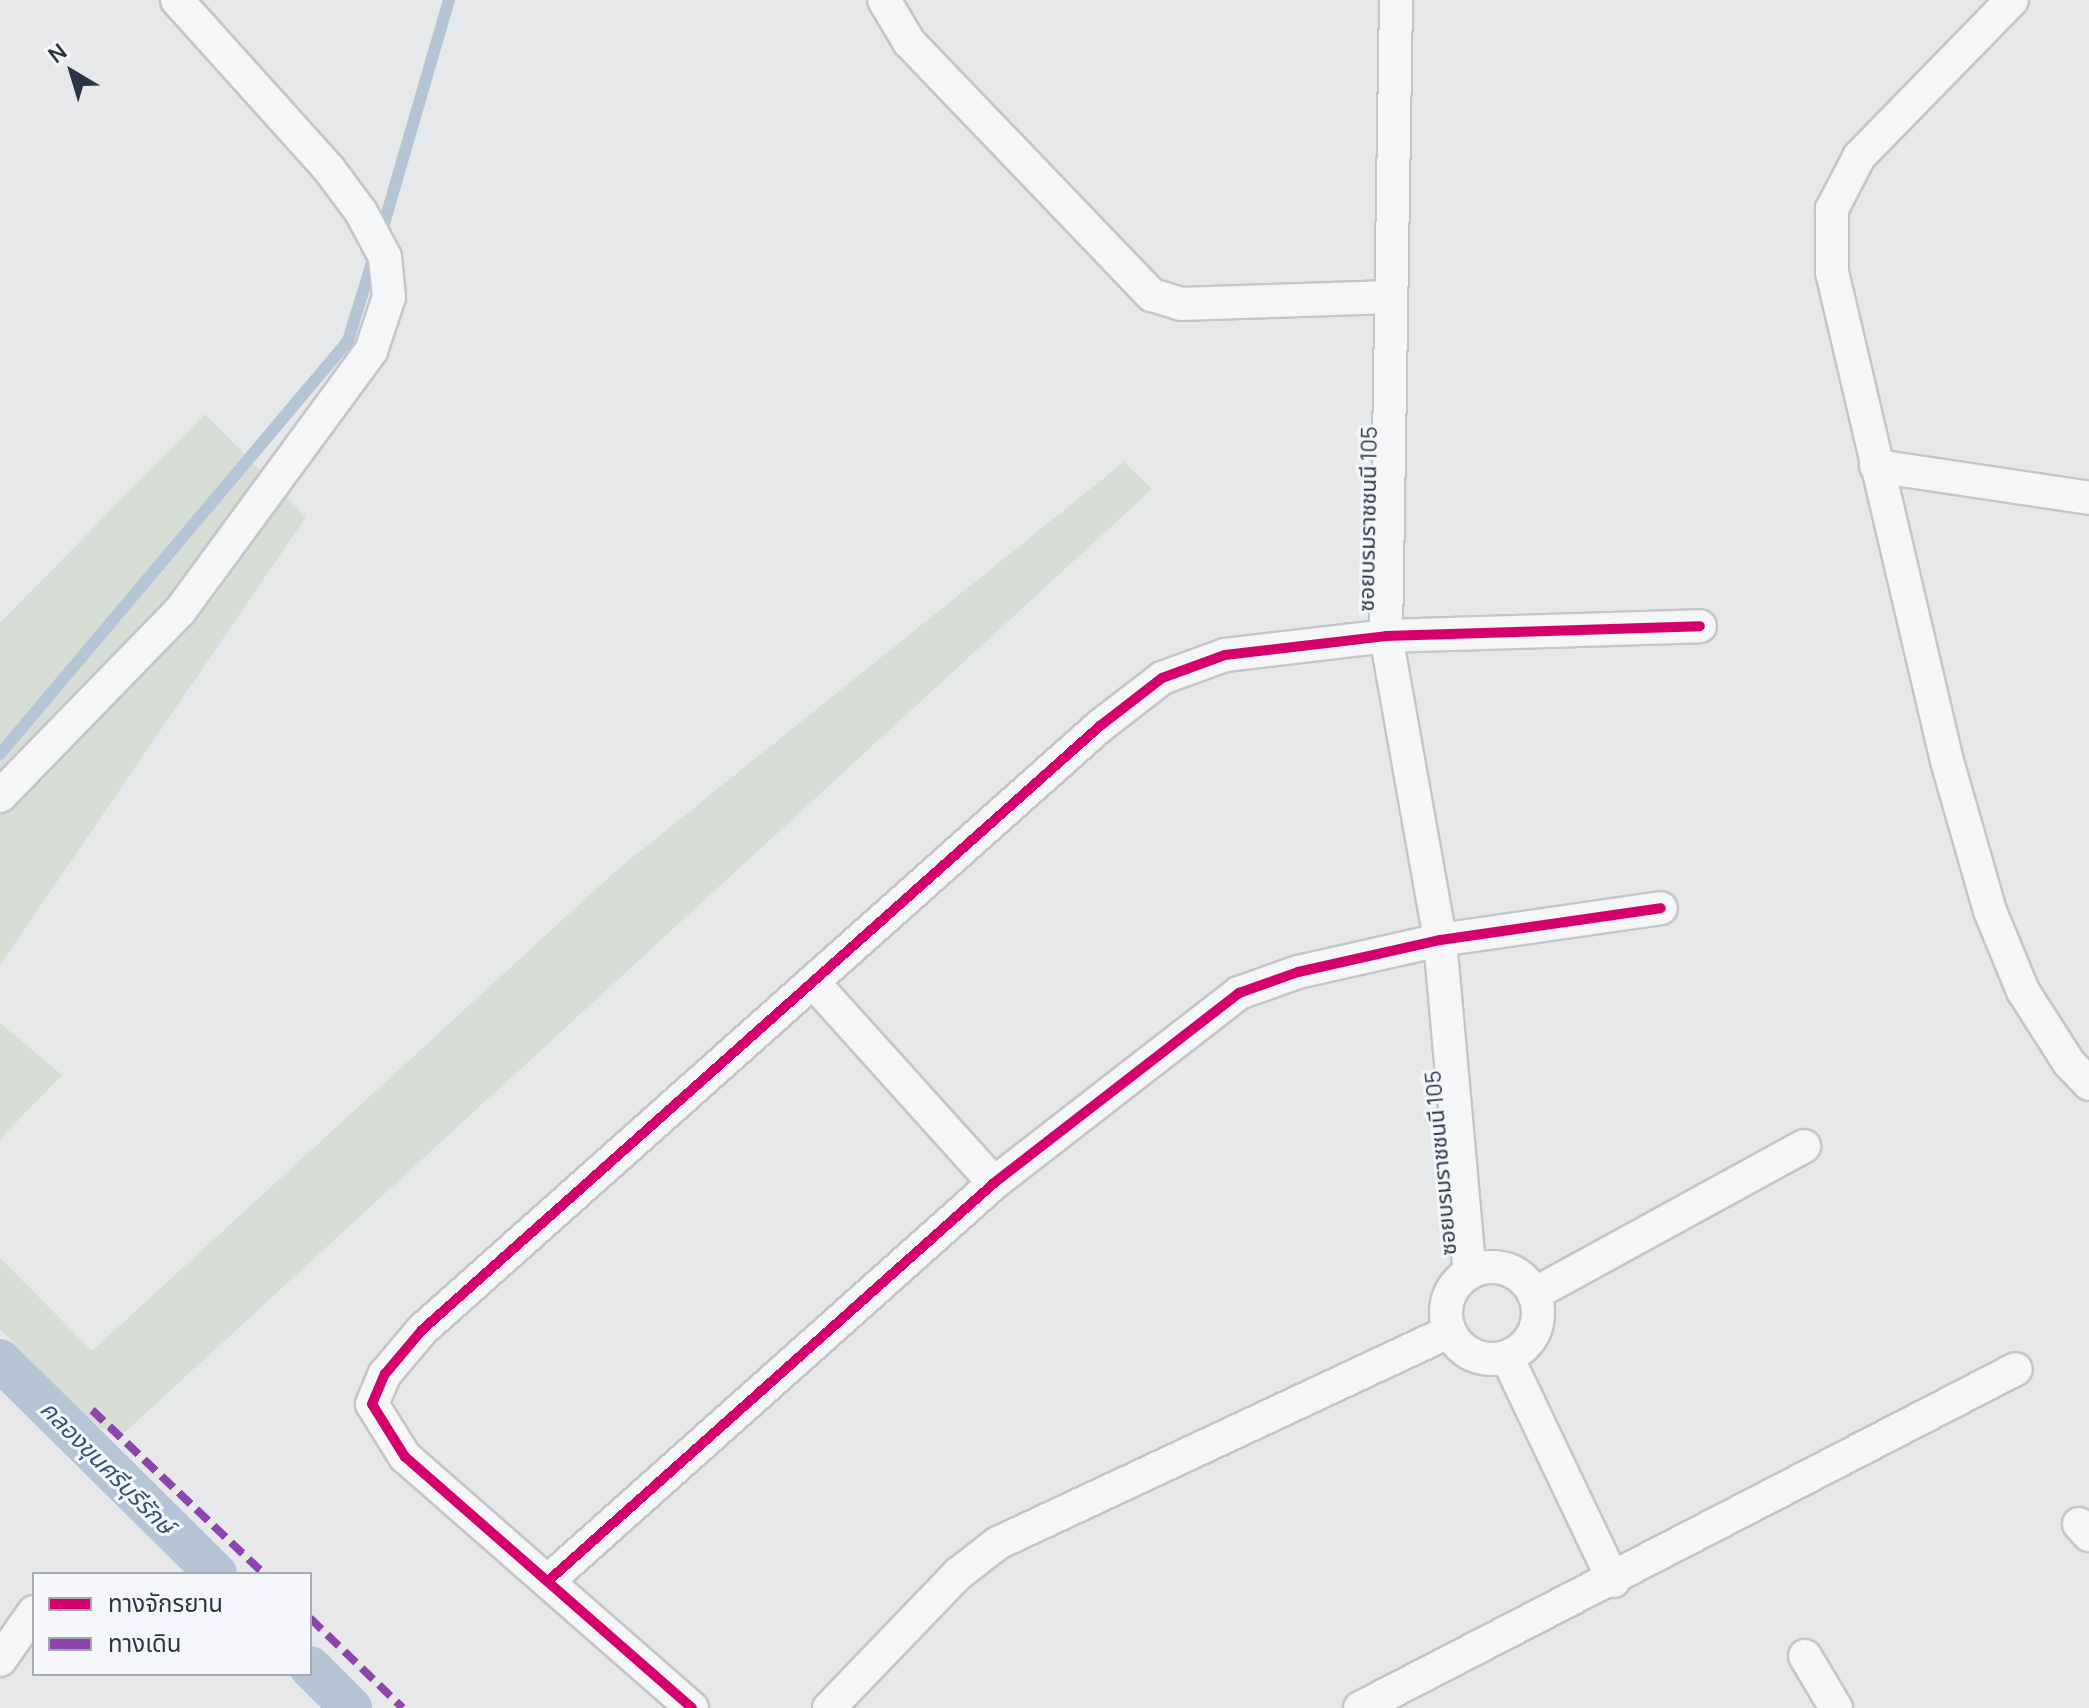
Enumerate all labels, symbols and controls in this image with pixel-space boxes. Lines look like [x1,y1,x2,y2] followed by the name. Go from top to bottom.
[32,32,112,112] north arrow
[42,36,73,70] text: N
[1353,426,1383,612] street label: ซอยบรมราชชนนี 105
[1420,1069,1462,1257] street label: ซอยบรมราชชนนี 105
[35,1394,181,1540] water label: คลองขุนศรีบุรีรักษ์
[32,1572,312,1676] legend
[108,1586,223,1619] text: ทางจักรยาน
[108,1626,182,1659] text: ทางเดิน

